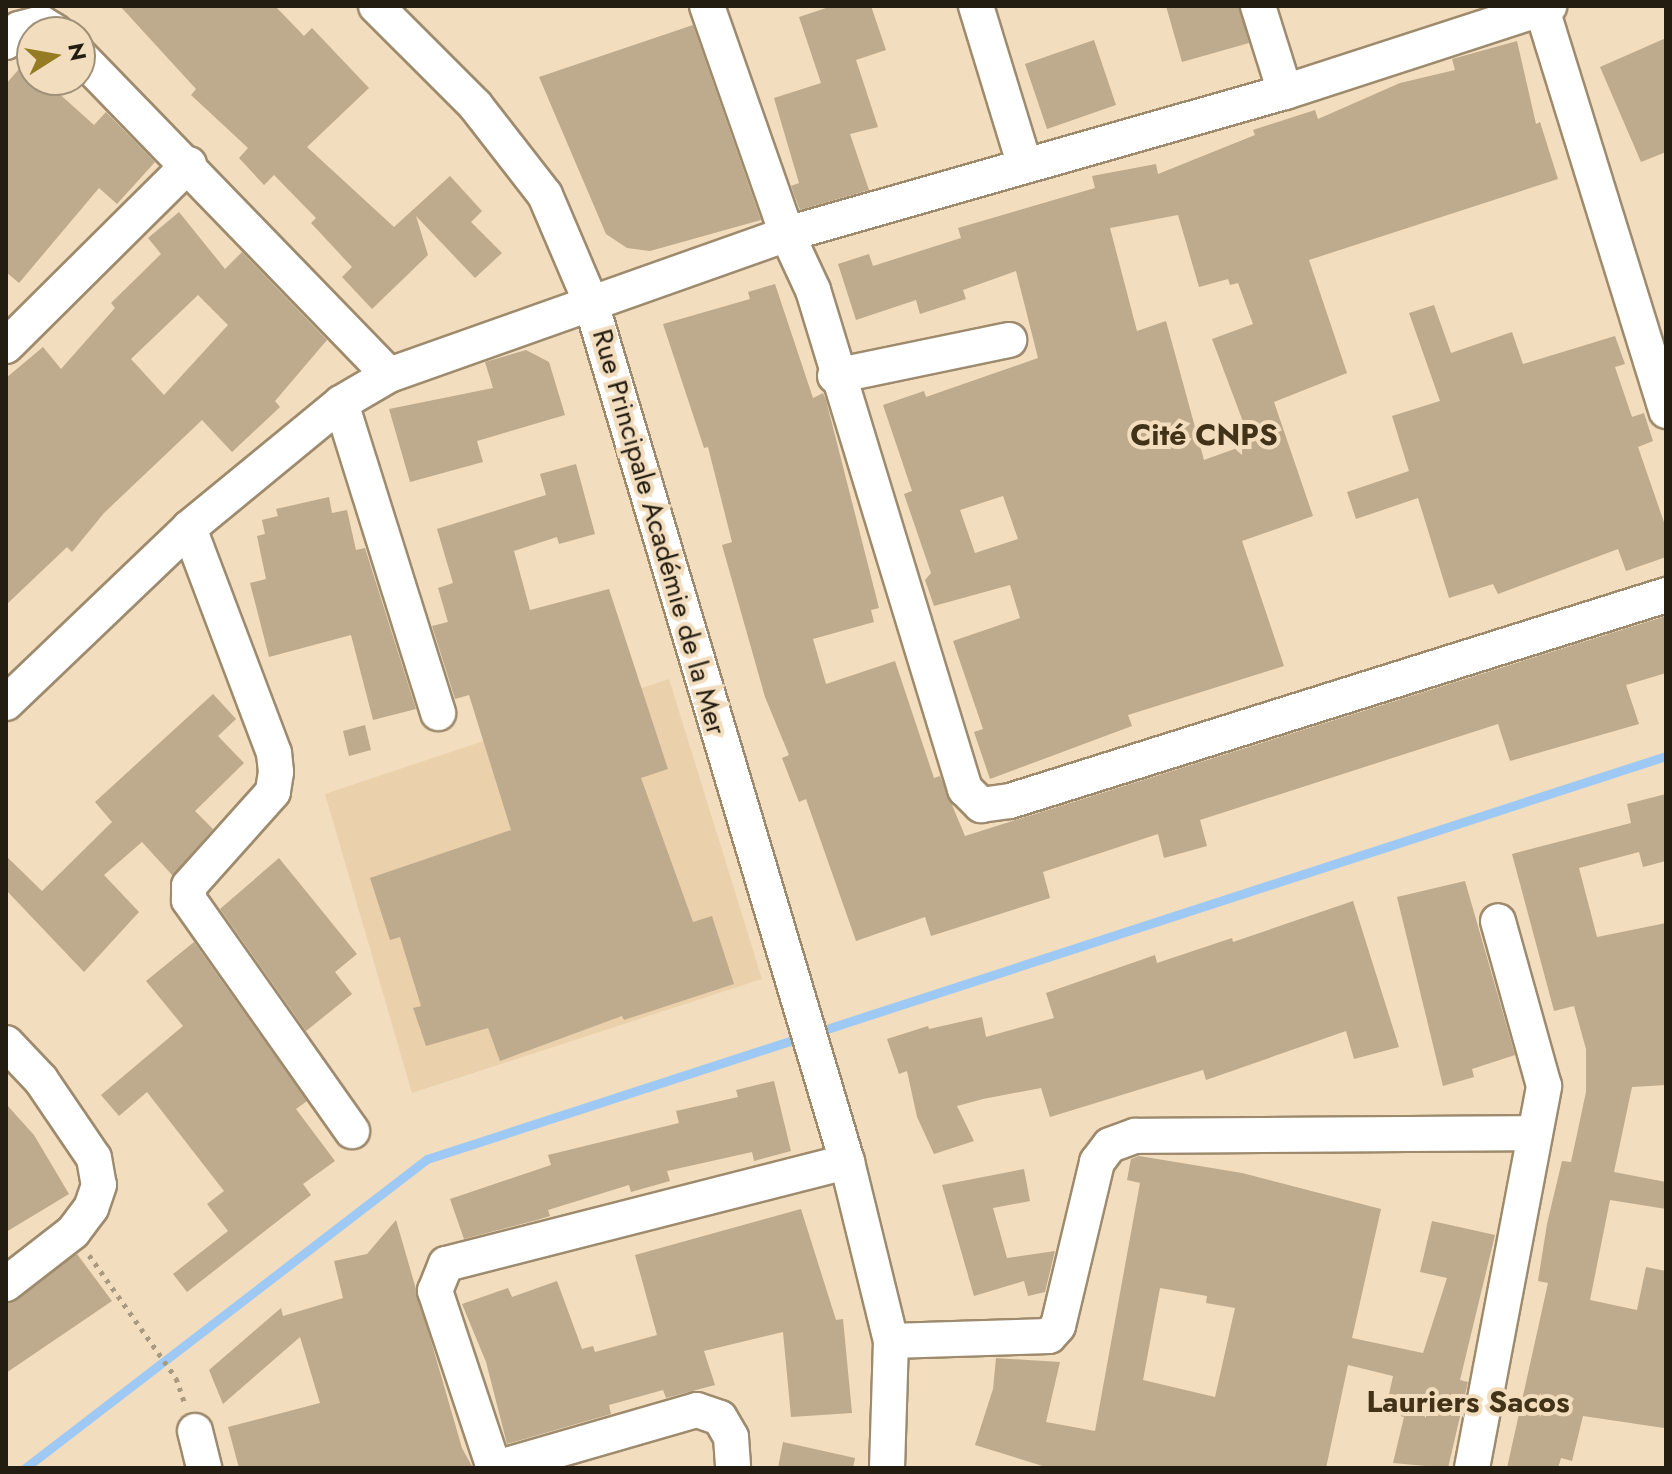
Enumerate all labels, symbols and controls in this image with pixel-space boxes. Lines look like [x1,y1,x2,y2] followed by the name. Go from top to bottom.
[16,16,96,96] north arrow
[60,40,95,63] text: N
[585,325,733,739] street label: Rue Principale Académie de la Mer
[1130,417,1278,453] district label: Cité CNPS
[1366,1384,1570,1420] district label: Lauriers Sacos

